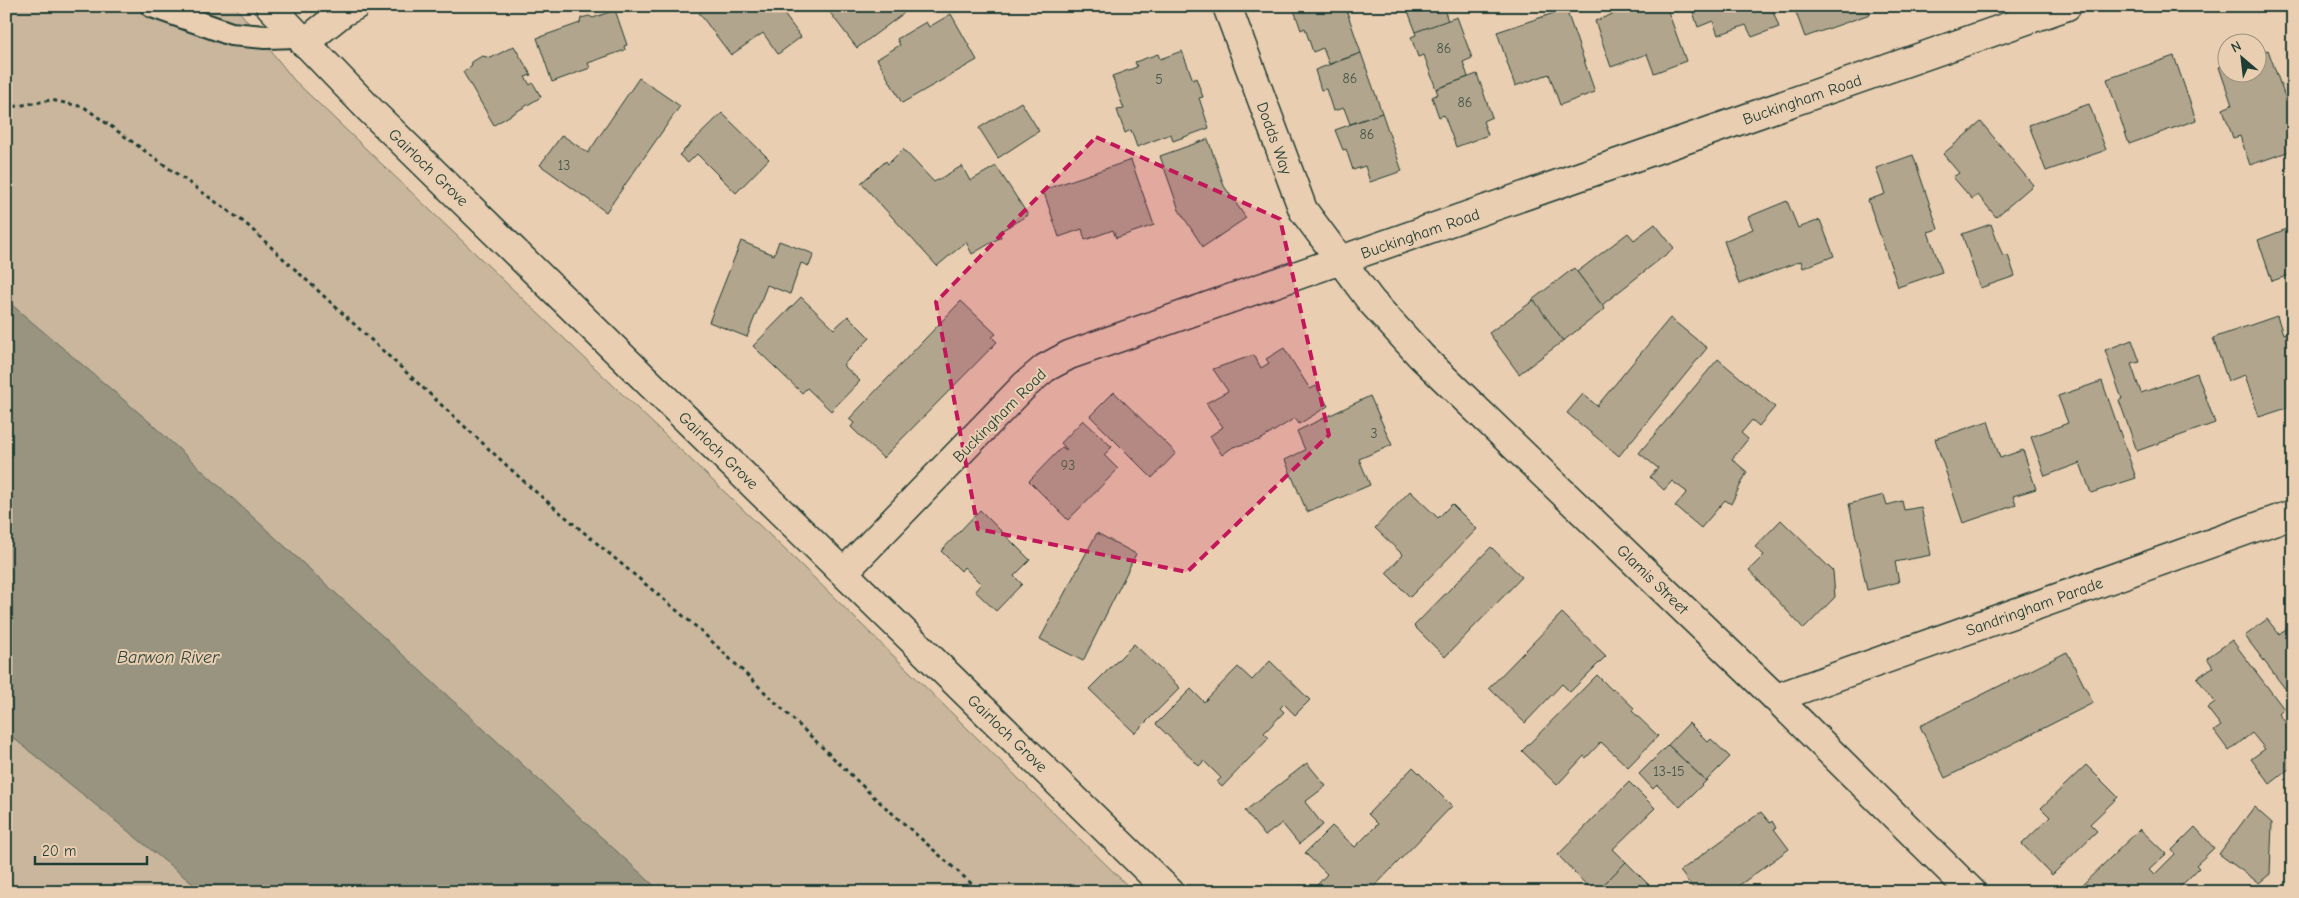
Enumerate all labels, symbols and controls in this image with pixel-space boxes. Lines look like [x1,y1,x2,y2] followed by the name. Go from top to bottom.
[2216,32,2266,82] north arrow
[2228,37,2244,57] text: N
[1437,40,1451,57] house number: 86
[1343,70,1357,87] house number: 86
[1155,71,1163,88] house number: 5
[1741,71,1864,129] street label: Buckingham Road
[1458,94,1472,111] house number: 86
[1253,100,1296,178] street label: Dodds Way
[385,125,472,210] street label: Gairloch Grove
[1360,126,1374,143] house number: 86
[558,157,570,174] house number: 13
[1359,205,1482,263] street label: Buckingham Road
[949,365,1050,466] street label: Buckingham Road
[675,408,762,493] street label: Gairloch Grove
[1370,425,1378,442] house number: 3
[1061,457,1075,474] house number: 93
[1613,541,1692,618] street label: Glamis Street
[1963,574,2105,640] street label: Sandringham Parade
[117,647,220,668] water label: Barwon River
[964,691,1051,776] street label: Gairloch Grove
[1653,763,1685,780] house number: 13-15
[35,833,148,865] scale bar
[42,842,76,860] text: 20 m

